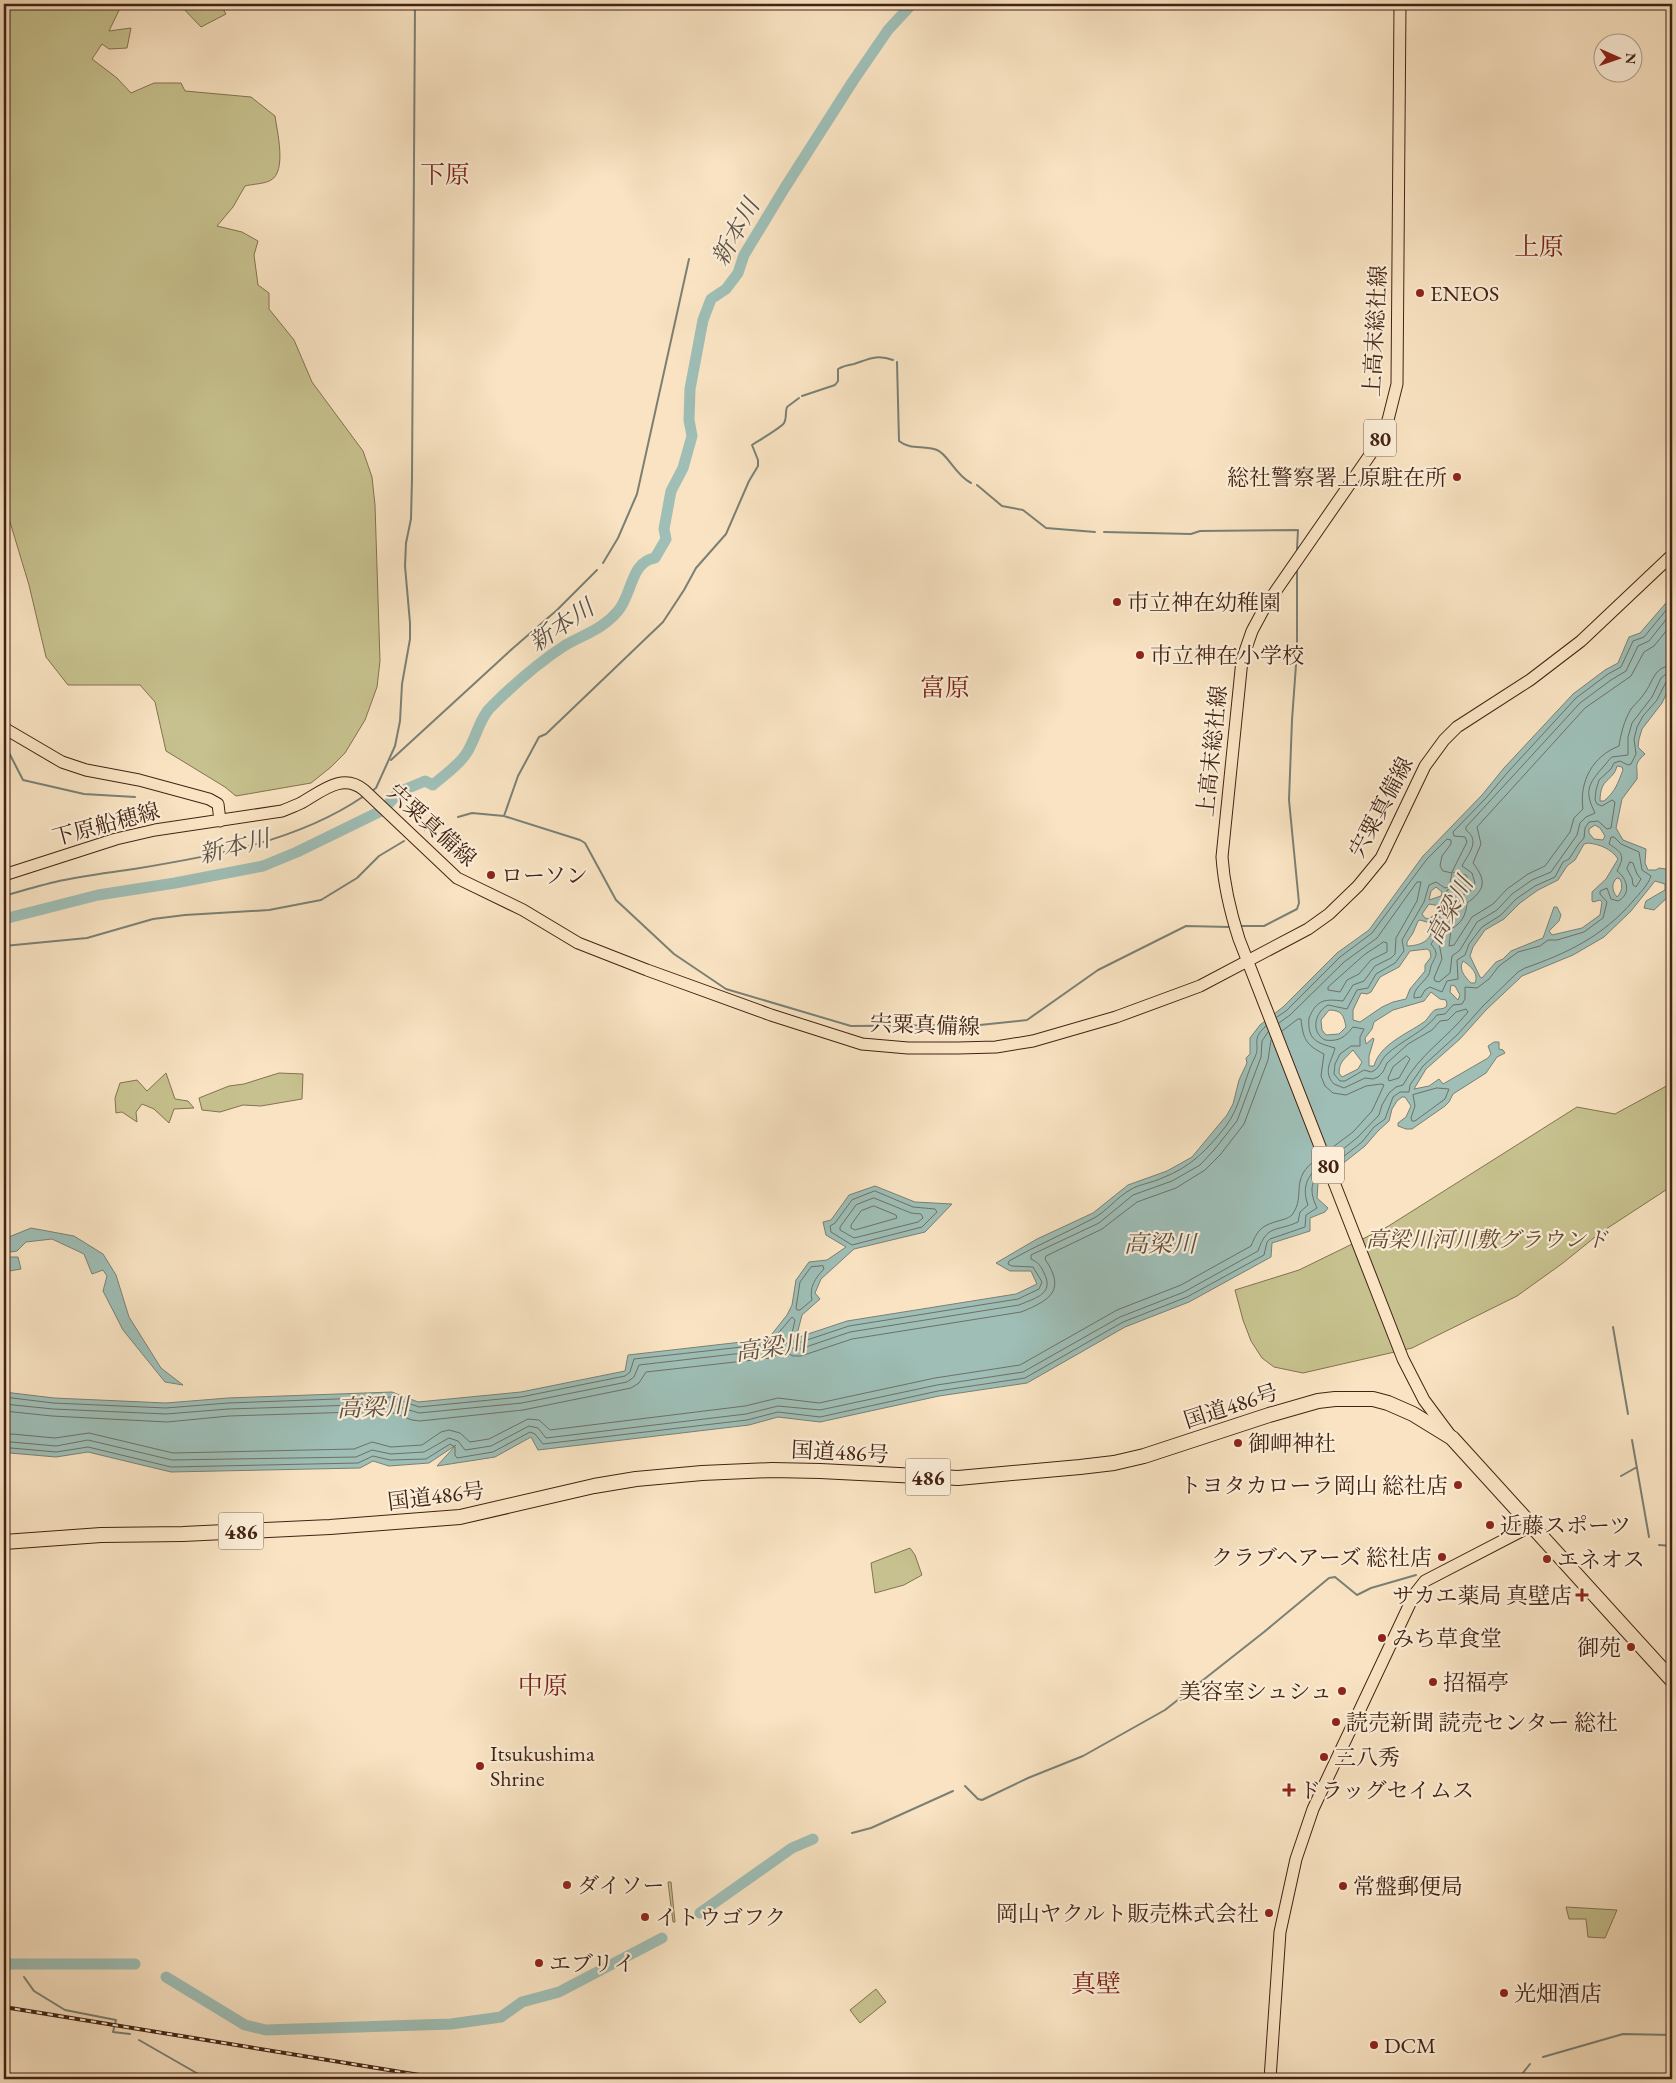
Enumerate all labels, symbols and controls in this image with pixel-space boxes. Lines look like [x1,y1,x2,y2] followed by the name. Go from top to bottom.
[1594,32,1644,82] north arrow
[1622,52,1640,65] text: N
[420,158,470,190] district label: 下原
[704,190,767,271] water label: 新本川
[1514,230,1564,262] district label: 上原
[1357,264,1393,398] street label: 上高末総社線
[1430,279,1499,308] place label: ENEOS
[1414,287,1426,299] marker: ENEOS
[1364,419,1396,456] road number: 80
[1227,463,1447,492] place label: 総社警察署上原駐在所
[1451,471,1463,483] marker: 総社警察署上原駐在所
[1127,588,1281,617] place label: 市立神在幼稚園
[522,590,602,658] water label: 新本川
[1111,596,1123,608] marker: 市立神在幼稚園
[1150,641,1304,670] place label: 市立神在小学校
[1134,649,1146,661] marker: 市立神在小学校
[920,671,970,703] district label: 富原
[1191,684,1233,818] street label: 上高末総社線
[1342,752,1420,862] street label: 宍粟真備線
[381,777,483,873] street label: 宍粟真備線
[49,796,163,852] street label: 下原船穂線
[195,822,276,870] water label: 新本川
[501,861,588,890] place label: ローソン
[1418,868,1481,949] water label: 高梁川
[485,869,497,881] marker: ローソン
[870,1009,980,1041] street label: 宍粟真備線
[1312,1146,1344,1184] road number: 80
[1366,1225,1609,1254] park label: 高梁川河川敷グラウンド
[1124,1228,1199,1259] water label: 高梁川
[733,1326,812,1367] water label: 高梁川
[1180,1377,1282,1435] street label: 国道486号
[336,1390,413,1424] water label: 高梁川
[1248,1429,1336,1458] place label: 御岬神社
[790,1435,890,1469] street label: 国道486号
[1232,1437,1244,1449] marker: 御岬神社
[906,1458,950,1495] road number: 486
[1180,1471,1448,1500] place label: トヨタカローラ岡山 総社店
[386,1476,486,1516] street label: 国道486号
[1452,1479,1464,1491] marker: トヨタカローラ岡山 総社店
[1500,1511,1631,1540] place label: 近藤スポーツ
[218,1512,264,1550] road number: 486
[1484,1519,1496,1531] marker: 近藤スポーツ
[1211,1543,1432,1572] place label: クラブヘアーズ 総社店
[1557,1545,1645,1574] place label: エネオス
[1436,1551,1448,1563] marker: クラブヘアーズ 総社店
[1541,1553,1553,1565] marker: エネオス
[1392,1581,1572,1610] place label: サカエ薬局 真壁店
[1576,1589,1588,1601] marker: サカエ薬局 真壁店
[1392,1624,1502,1653] place label: みち草食堂
[1376,1632,1388,1644] marker: みち草食堂
[1577,1633,1621,1662] place label: 御苑
[1625,1641,1637,1653] marker: 御苑
[1443,1668,1509,1697] place label: 招福亭
[518,1669,568,1701] district label: 中原
[1427,1676,1439,1688] marker: 招福亭
[1179,1677,1332,1706] place label: 美容室シュシュ
[1336,1685,1348,1697] marker: 美容室シュシュ
[1346,1708,1618,1737] place label: 読売新聞 読売センター 総社
[1330,1716,1342,1728] marker: 読売新聞 読売センター 総社
[490,1739,595,1793] place label: Itsukushima Shrine
[1334,1743,1400,1772] place label: 三八秀
[1318,1751,1330,1763] marker: 三八秀
[474,1760,486,1772] marker: Itsukushima Shrine
[1299,1776,1474,1805] place label: ドラッグセイムス
[1283,1784,1295,1796] marker: ドラッグセイムス
[577,1871,665,1900] place label: ダイソー
[1353,1872,1463,1901] place label: 常盤郵便局
[561,1879,573,1891] marker: ダイソー
[1337,1880,1349,1892] marker: 常盤郵便局
[996,1899,1259,1928] place label: 岡山ヤクルト販売株式会社
[655,1903,786,1932] place label: イトウゴフク
[1263,1907,1275,1919] marker: 岡山ヤクルト販売株式会社
[639,1911,651,1923] marker: イトウゴフク
[549,1949,635,1978] place label: エブリイ
[533,1957,545,1969] marker: エブリイ
[1071,1967,1121,1999] district label: 真壁
[1514,1979,1602,2008] place label: 光畑酒店
[1498,1987,1510,1999] marker: 光畑酒店
[1384,2031,1436,2060] place label: DCM
[1368,2039,1380,2051] marker: DCM

